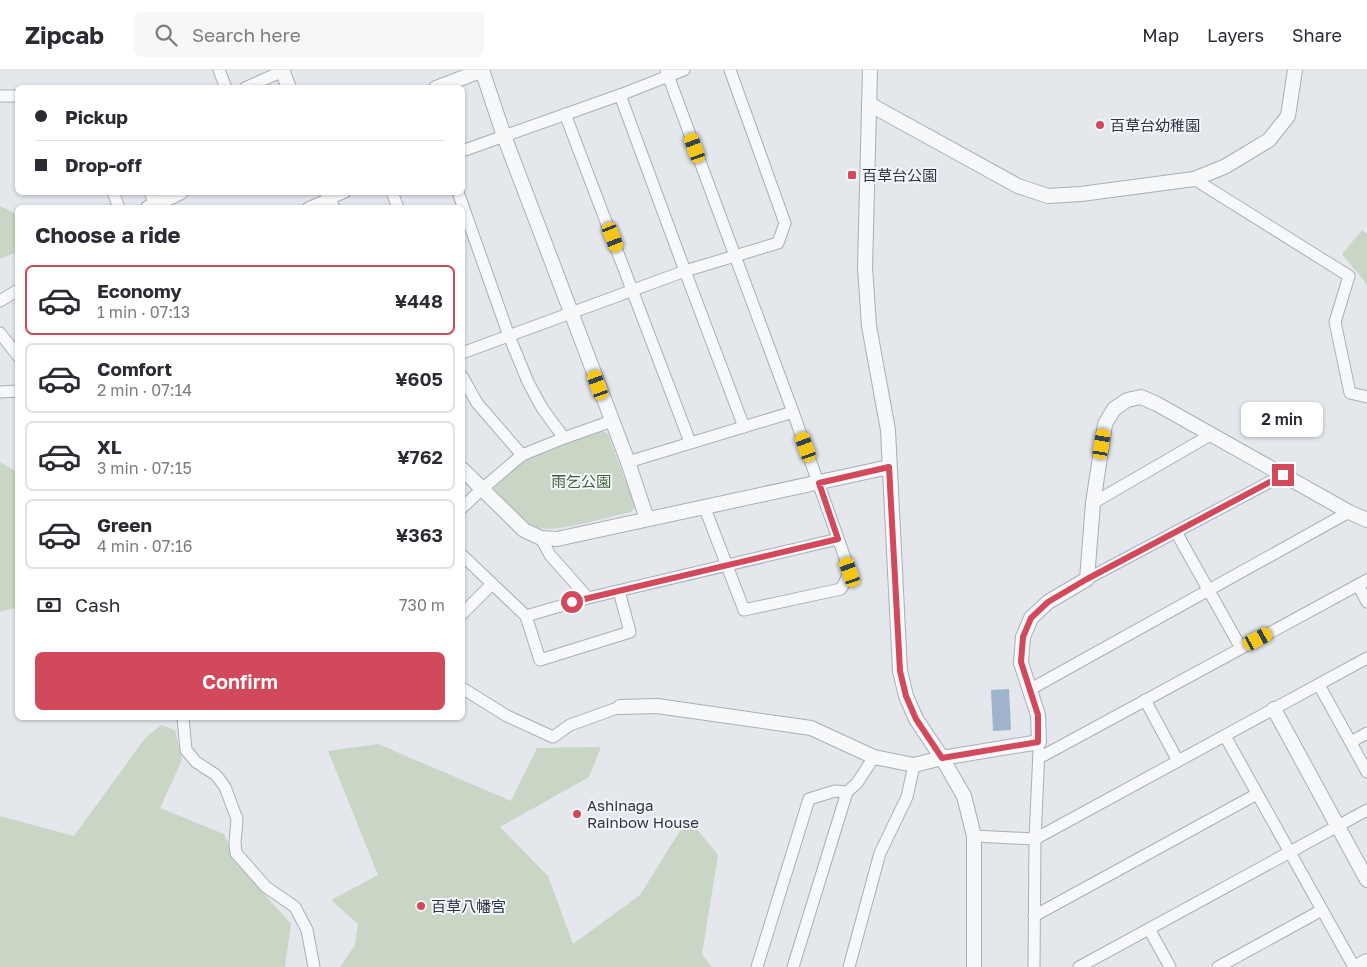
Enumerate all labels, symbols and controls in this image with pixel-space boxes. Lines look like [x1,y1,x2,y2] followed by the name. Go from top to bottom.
[134,12,484,57] search box
[25,20,104,49] text: Zipcab
[152,21,180,49] icon: search
[192,23,301,46] text: Search here
[1142,24,1179,46] text: Map
[1207,24,1264,46] text: Layers
[1292,24,1342,46] text: Share
[65,105,128,128] text: Pickup
[1110,116,1200,134] place label: 百草台幼稚園
[1094,119,1106,131] marker: 百草台幼稚園
[682,131,707,165] car
[65,153,142,176] text: Drop-off
[862,166,937,184] place label: 百草台公園
[846,169,858,181] marker: 百草台公園
[600,220,625,254] car
[35,221,181,248] text: Choose a ride
[37,278,82,323] icon: car
[97,279,182,302] text: Economy
[395,289,443,312] text: ¥448
[97,302,190,322] text: 1 min · 07:13
[37,356,82,401] icon: car
[97,357,172,380] text: Comfort
[395,367,443,390] text: ¥605
[585,368,610,402] car
[97,380,192,400] text: 2 min · 07:14
[1242,402,1324,438] callout: 2 min
[1261,409,1303,429] text: 2 min
[1092,428,1111,460] car
[793,430,818,464] car
[37,434,82,479] icon: car
[97,435,122,458] text: XL
[397,445,443,468] text: ¥762
[97,458,192,478] text: 3 min · 07:15
[1272,464,1294,486] route end
[551,472,611,490] park label: 雨乞公園
[37,512,82,557] icon: car
[97,513,152,536] text: Green
[396,523,443,546] text: ¥363
[97,536,193,556] text: 4 min · 07:16
[838,555,861,589] car
[35,591,63,619] icon: cash
[561,591,583,613] route start
[75,593,120,616] text: Cash
[399,595,445,615] text: 730 m
[1241,625,1274,653] car
[35,652,445,710] button: Confirm
[587,796,699,831] place label: Ashinaga Rainbow House
[571,808,583,820] marker: Ashinaga Rainbow House
[431,897,506,915] place label: 百草八幡宮
[415,900,427,912] marker: 百草八幡宮

